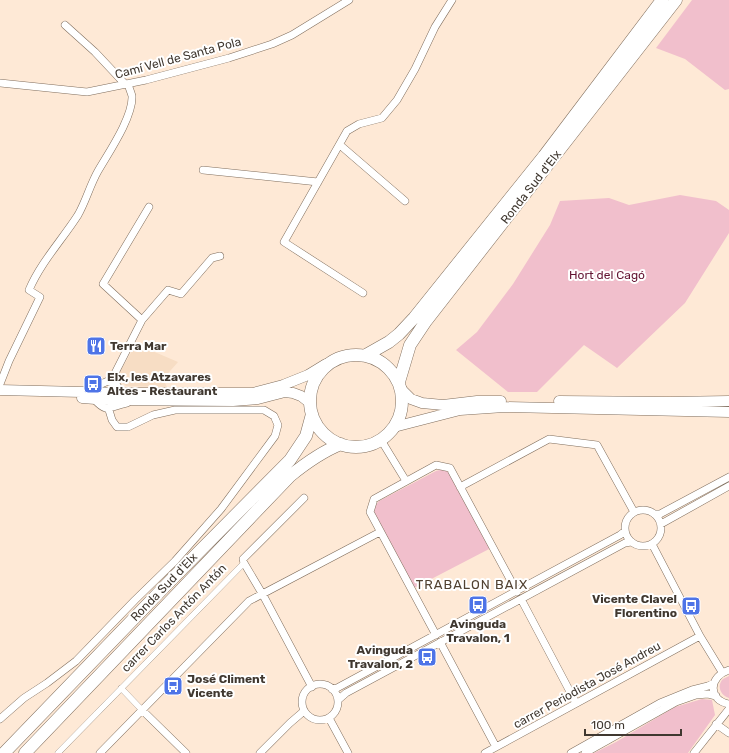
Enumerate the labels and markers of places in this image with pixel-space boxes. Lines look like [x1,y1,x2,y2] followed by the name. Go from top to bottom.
[85,335,107,357] restaurant icon: Terra Mar
[110,339,167,353] place label: Terra Mar
[107,370,218,398] place label: Elx, les Atzavares Altes - Restaurant
[82,373,104,395] bus stop icon: Elx, les Atzavares Altes - Restaurant
[592,592,677,620] place label: Vicente Clavel Florentino
[467,594,489,616] bus stop icon: Avinguda Travalon, 1
[680,595,702,617] bus stop icon: Vicente Clavel Florentino
[446,617,510,645] place label: Avinguda Travalon, 1
[348,643,413,671] place label: Avinguda Travalon, 2
[416,646,438,668] bus stop icon: Avinguda Travalon, 2
[187,672,266,700] place label: José Climent Vicente
[162,675,184,697] bus stop icon: José Climent Vicente

